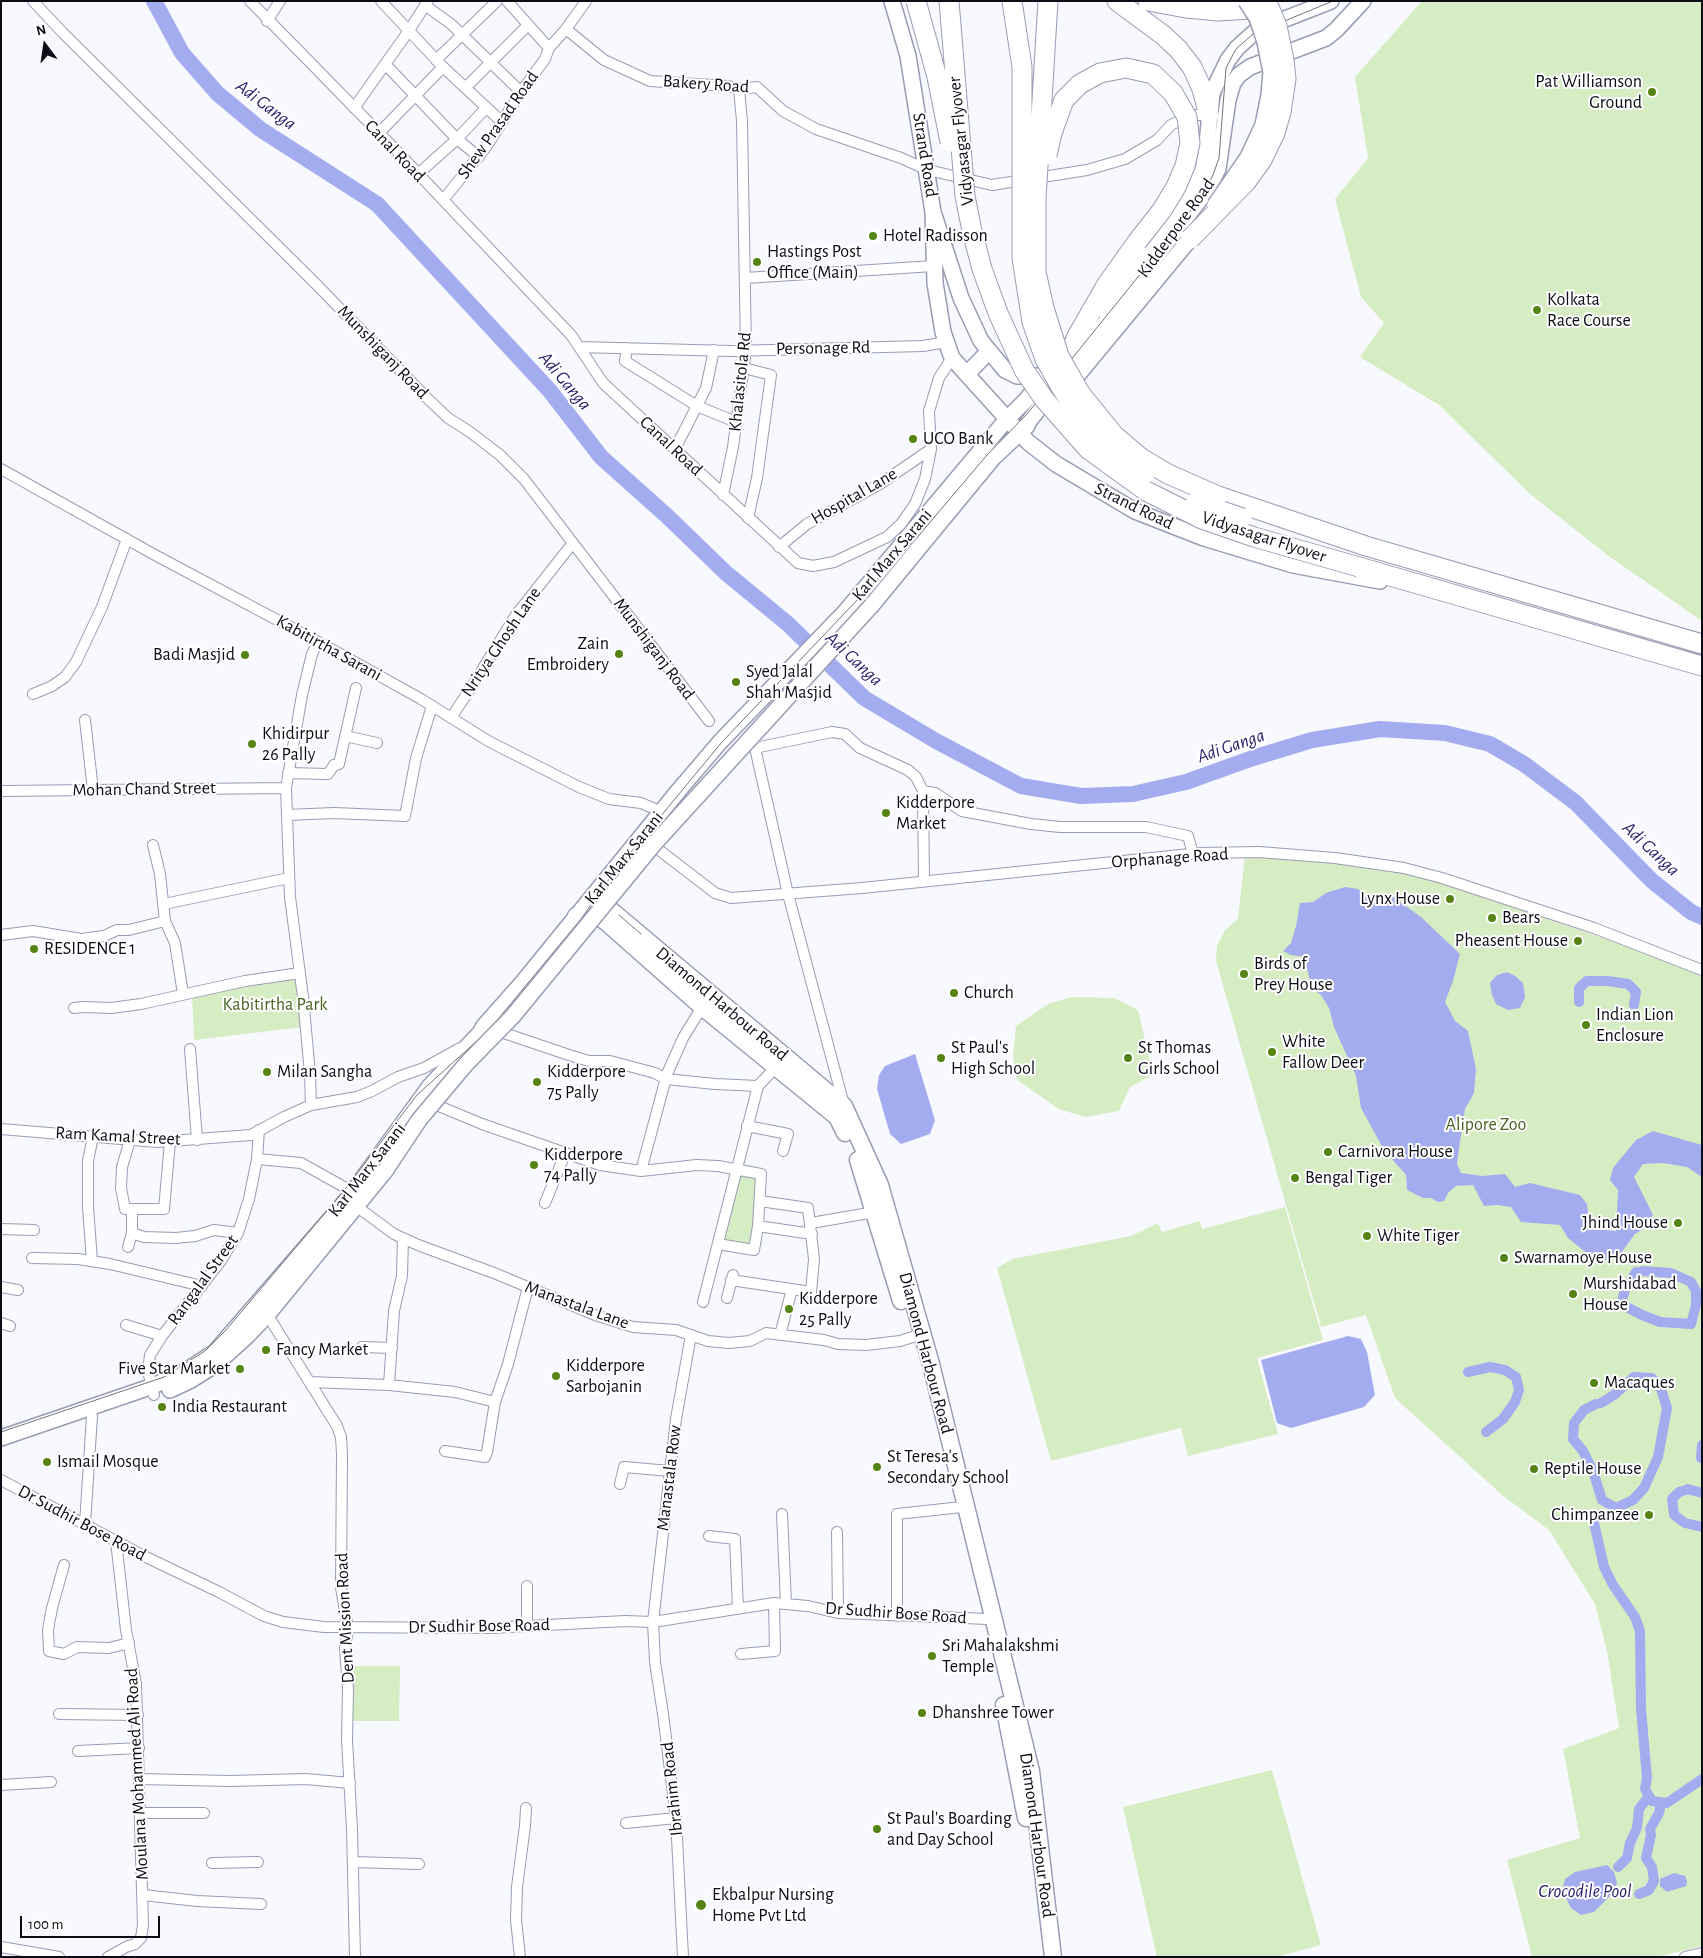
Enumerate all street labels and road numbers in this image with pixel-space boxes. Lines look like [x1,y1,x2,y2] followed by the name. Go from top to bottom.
[453,67,543,183] street label: Shew Prasad Road
[662,70,750,98] street label: Bakery Road
[943,75,979,207] street label: Vidyasagar Flyover
[908,111,942,199] street label: Strand Road
[360,115,430,187] street label: Canal Road
[1133,174,1219,282] street label: Kidderpore Road
[333,301,433,403] street label: Munshiganj Road
[724,331,756,433] street label: Khalasitola Rd
[776,336,870,360] street label: Personage Rd
[635,411,707,481] street label: Canal Road
[807,463,901,529] street label: Hospital Lane
[1091,478,1177,534] street label: Strand Road
[847,505,937,605] street label: Karl Marx Sarani
[1199,507,1329,567] street label: Vidyasagar Flyover
[456,583,546,701] street label: Nritya Ghosh Lane
[609,594,699,704] street label: Munshiganj Road
[272,610,386,686] street label: Kabitirtha Sarani
[72,777,216,801] street label: Mohan Chand Street
[580,807,668,909] street label: Karl Marx Sarani
[1111,843,1229,873] street label: Orphanage Road
[651,942,793,1066] street label: Diamond Harbour Road
[324,1119,410,1221] street label: Karl Marx Sarani
[55,1122,181,1150] street label: Ram Kamal Street
[163,1231,243,1329] street label: Rangalal Street
[894,1270,958,1436] street label: Diamond Harbour Road
[522,1276,632,1334] street label: Manastala Lane
[652,1424,686,1532] street label: Manastala Row
[14,1480,150,1566] street label: Dr Sudhir Bose Road
[331,1552,359,1684] street label: Dent Mission Road
[824,1597,968,1629] street label: Dr Sudhir Bose Road
[408,1614,550,1638] street label: Dr Sudhir Bose Road
[121,1667,153,1881] street label: Moulana Mohammed Ali Road
[656,1741,688,1837] street label: Ibrahim Road
[1015,1751,1059,1919] street label: Diamond Harbour Road

